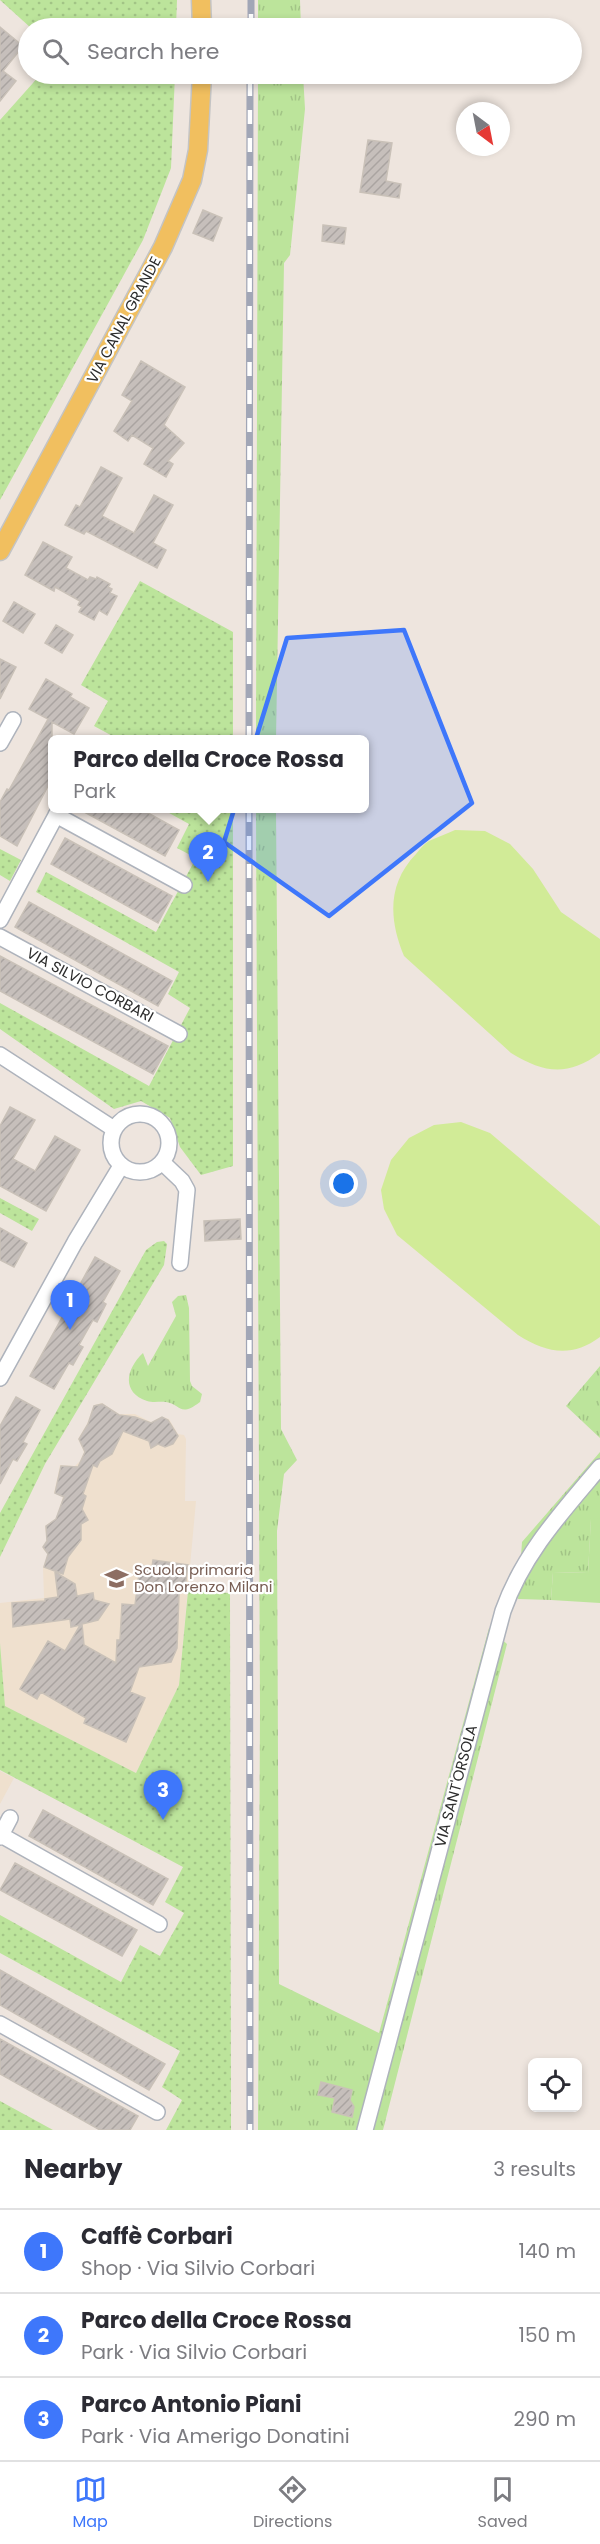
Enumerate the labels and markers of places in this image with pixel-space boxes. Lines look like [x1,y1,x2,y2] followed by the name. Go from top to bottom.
[188,832,228,882] pin: 2
[50,1280,90,1330] pin: 1
[134,1559,273,1597] place label: Scuola primaria Don Lorenzo Milani
[103,1566,129,1592] school or university icon: Scuola primaria Don Lorenzo Milani
[144,1770,182,1820] pin: 3

